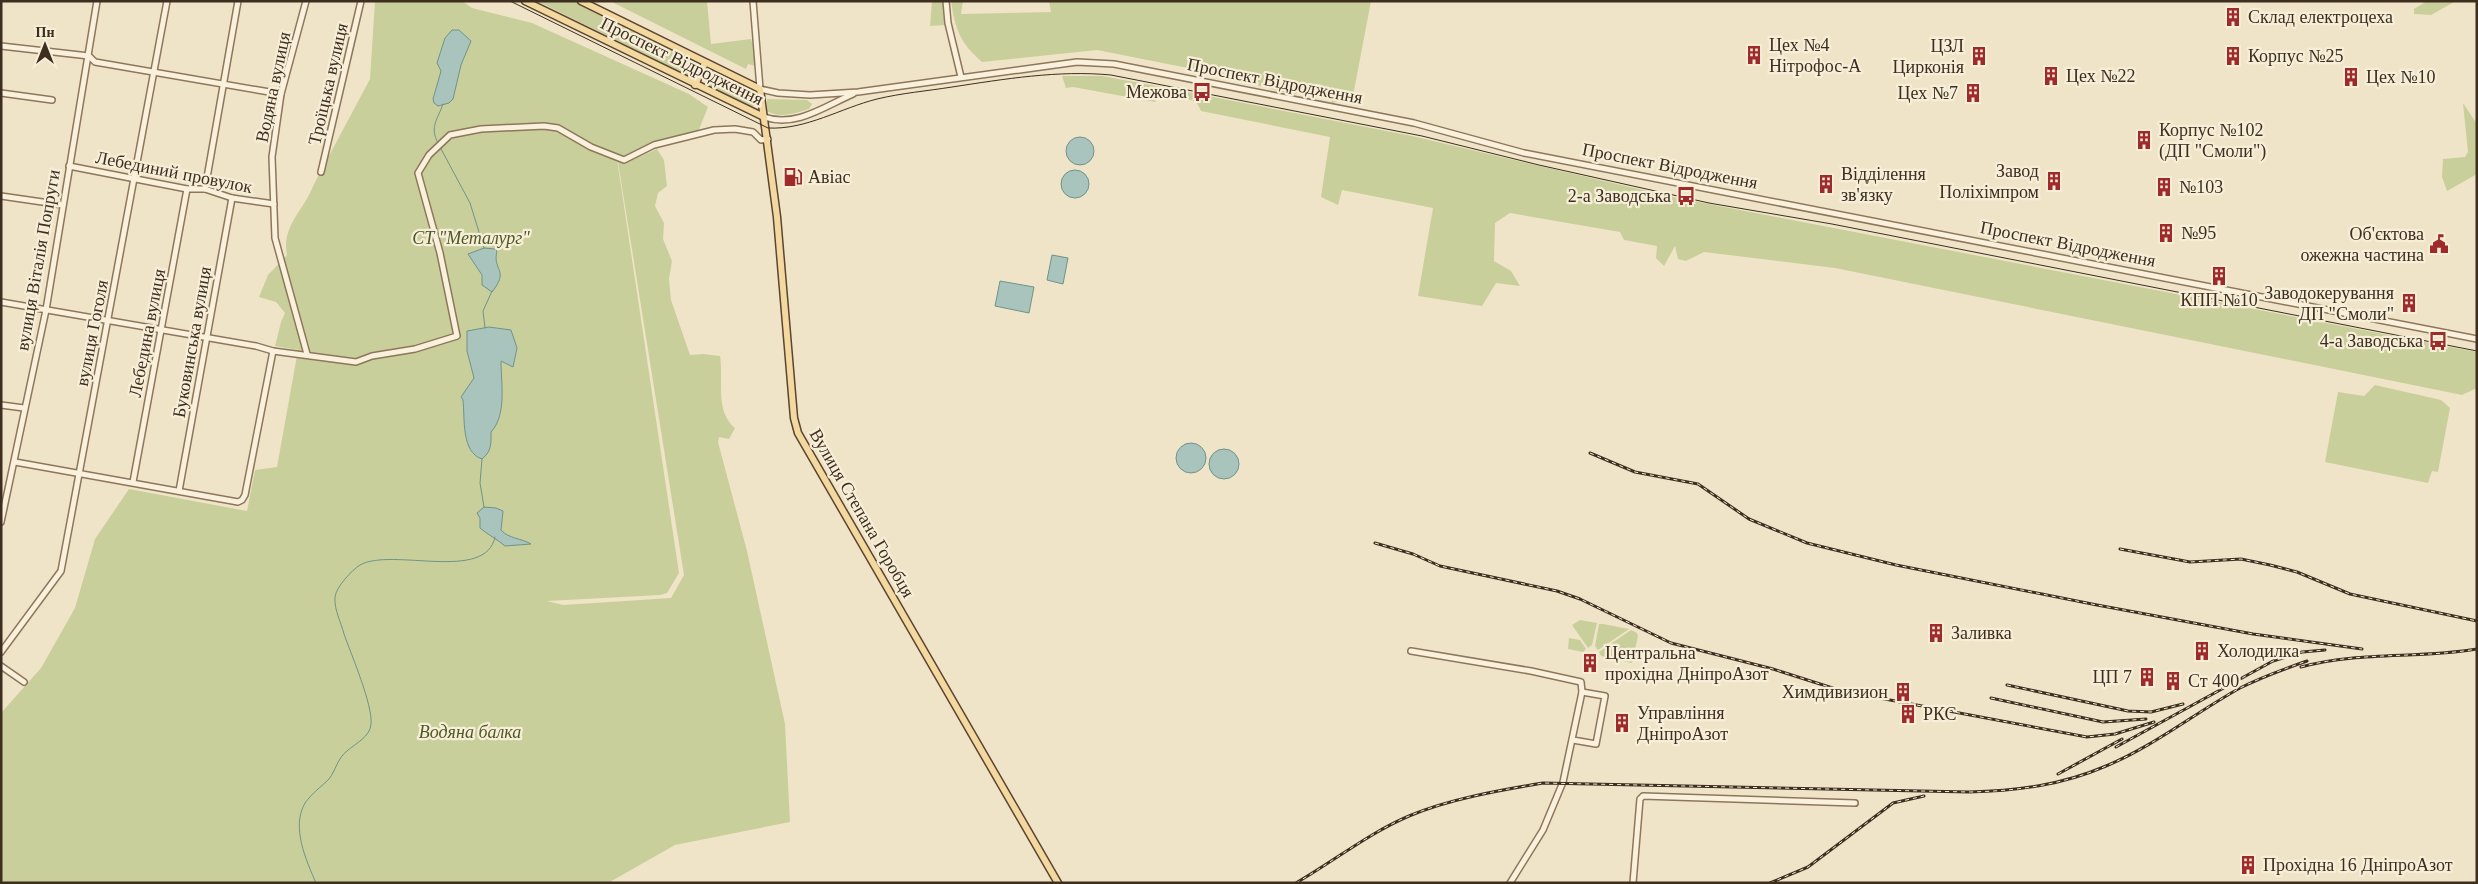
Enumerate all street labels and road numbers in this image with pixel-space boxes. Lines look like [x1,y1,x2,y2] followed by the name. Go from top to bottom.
[597,13,767,109] street label: Проспект Відродження
[304,21,352,147] street label: Троїцька вулиця
[252,30,294,144] street label: Водяна вулиця
[1185,54,1365,108] street label: Проспект Відродження
[1580,139,1760,193] street label: Проспект Відродження
[94,147,254,197] street label: Лебединий провулок
[12,168,64,352] street label: вулиця Віталія Попруги
[1978,217,2158,271] street label: Проспект Відродження
[169,265,215,419] street label: Буковинська вулиця
[125,267,169,399] street label: Лебедина вулиця
[72,278,112,388] street label: вулиця Гоголя
[806,425,918,601] street label: Вулиця Степана Горобця

